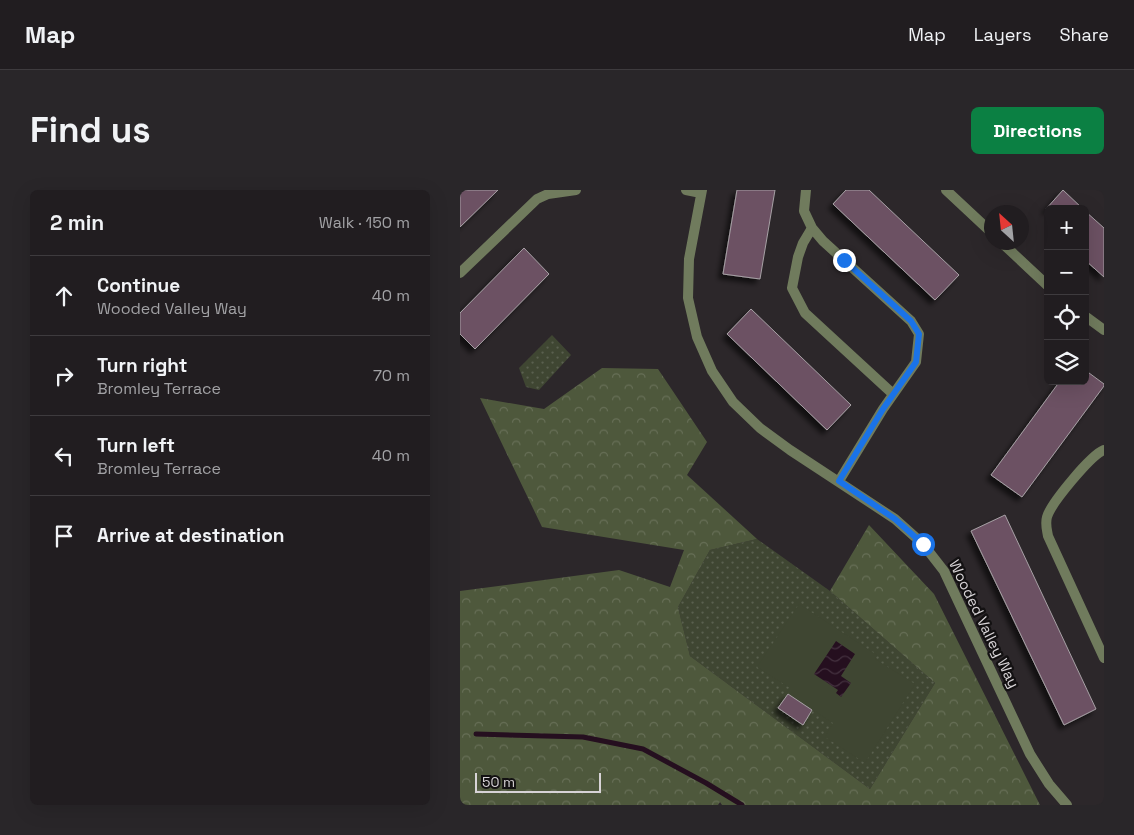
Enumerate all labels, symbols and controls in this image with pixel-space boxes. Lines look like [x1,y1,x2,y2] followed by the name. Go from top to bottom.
[25,19,75,50] text: Map
[908,23,946,46] text: Map
[974,23,1031,46] text: Layers
[1059,23,1109,46] text: Share
[971,107,1104,154] button: Directions
[30,108,151,152] text: Find us
[984,205,1029,250] north arrow
[1044,205,1089,385] map controls
[1044,205,1089,250] button: +
[50,209,104,236] text: 2 min
[319,212,410,233] text: Walk · 150 m
[833,249,856,272] route end
[1044,250,1089,295] button: −
[97,273,180,298] text: Continue
[50,282,78,310] icon: ahead
[372,285,410,306] text: 40 m
[1044,295,1089,340] button: locate
[97,298,247,319] text: Wooded Valley Way
[1044,340,1089,385] button: layers
[97,353,187,378] text: Turn right
[50,362,78,390] icon: right
[373,365,410,386] text: 70 m
[97,378,221,399] text: Bromley Terrace
[97,433,175,458] text: Turn left
[50,442,78,470] icon: left
[372,445,410,466] text: 40 m
[97,458,221,479] text: Bromley Terrace
[50,522,78,550] icon: arrive
[97,523,285,548] text: Arrive at destination
[912,533,935,556] route start
[945,557,1024,691] street label: Wooded Valley Way
[475,770,601,793] scale bar
[482,773,515,791] text: 50 m

